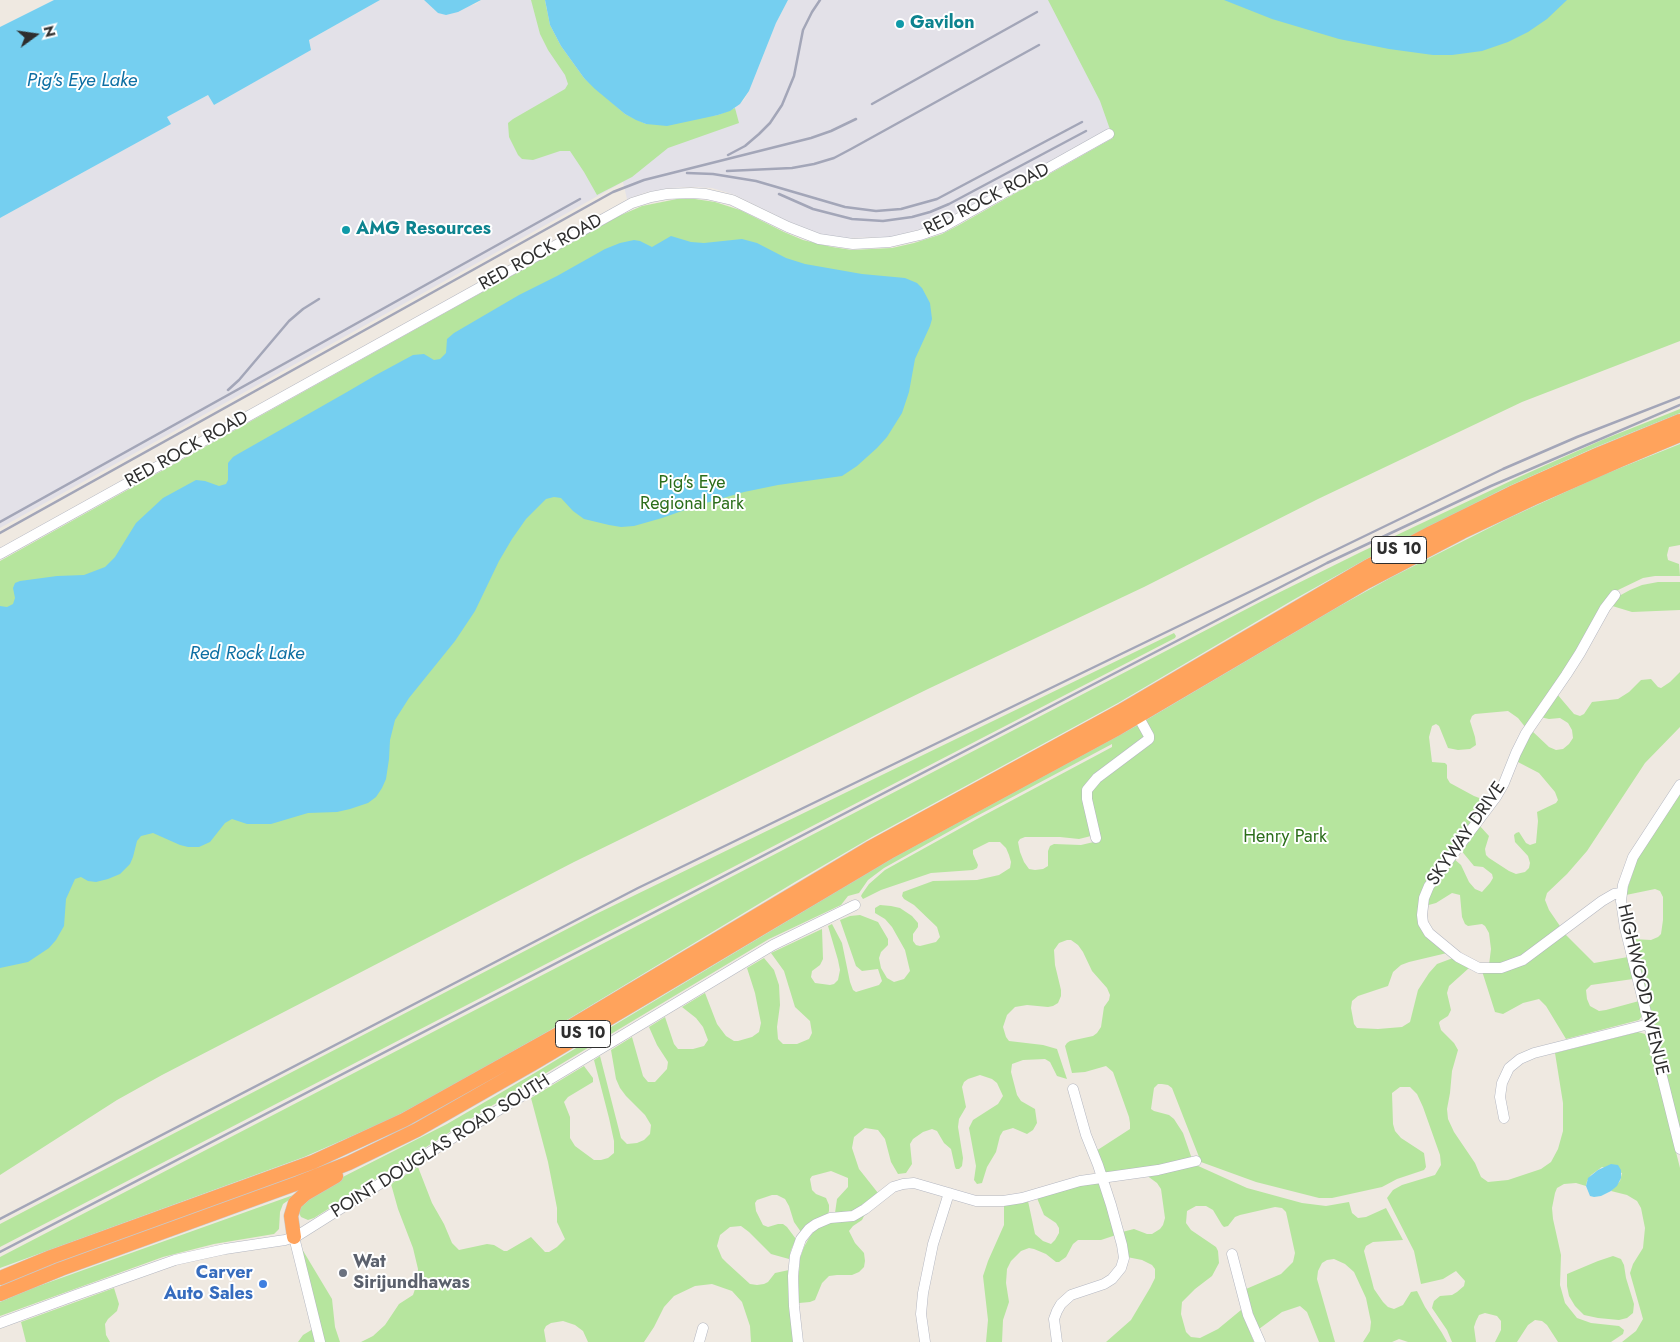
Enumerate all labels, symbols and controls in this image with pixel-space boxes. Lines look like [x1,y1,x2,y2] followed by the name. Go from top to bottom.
[10,10,60,60] north arrow
[910,13,975,35] place label: Gavilon
[894,18,906,30] marker: Gavilon
[39,24,61,39] text: N
[27,70,137,92] water label: Pig's Eye Lake
[921,159,1053,241] street label: RED ROCK ROAD
[476,210,606,296] street label: RED ROCK ROAD
[356,219,491,241] place label: AMG Resources
[340,224,352,236] marker: AMG Resources
[122,407,252,493] street label: RED ROCK ROAD
[640,473,744,516] park label: Pig's Eye Regional Park
[1372,536,1426,564] road number: US 10
[189,643,305,665] water label: Red Rock Lake
[1423,778,1511,890] street label: SKYWAY DRIVE
[1243,827,1327,849] park label: Henry Park
[1612,902,1672,1078] street label: HIGHWOOD AVENUE
[556,1021,610,1048] road number: US 10
[328,1071,554,1223] street label: POINT DOUGLAS ROAD SOUTH
[353,1252,470,1294] place label: Wat Sirijundhawas
[164,1263,253,1306] place label: Carver Auto Sales
[337,1267,349,1279] marker: Wat Sirijundhawas
[257,1278,269,1290] marker: Carver Auto Sales

